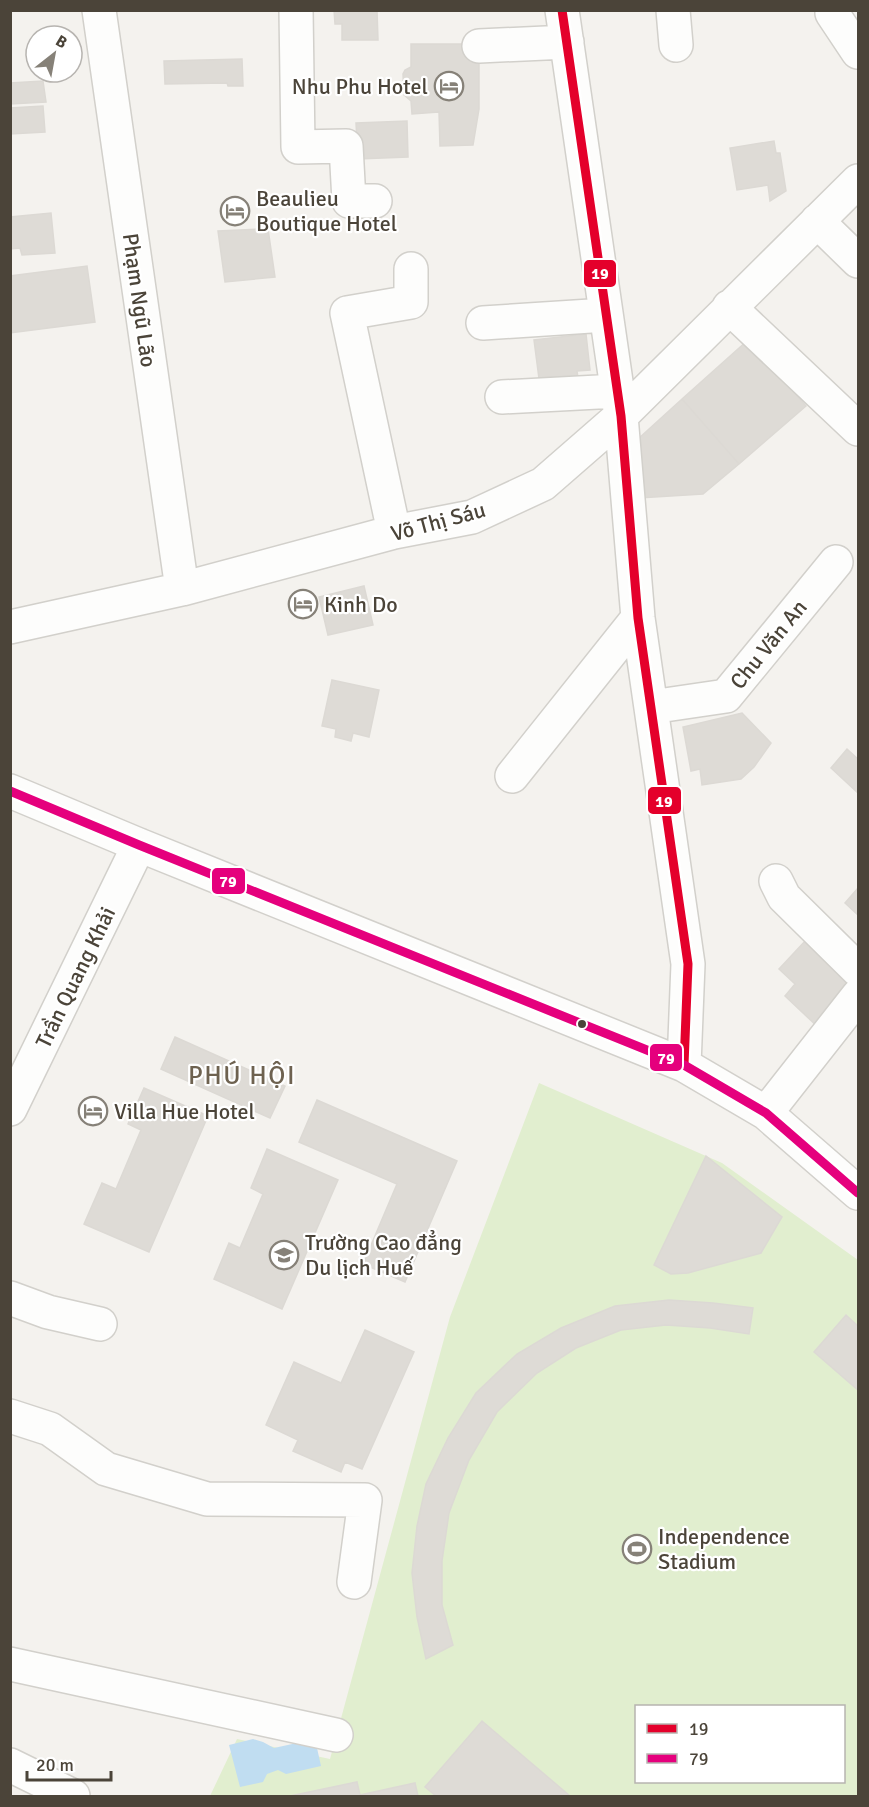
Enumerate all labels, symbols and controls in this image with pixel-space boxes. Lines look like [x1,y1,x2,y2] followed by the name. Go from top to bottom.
[24,24,84,84] north arrow
[52,31,71,53] text: B
[433,70,465,102] hotel icon: Nhu Phu Hotel
[292,73,428,100] place label: Nhu Phu Hotel
[256,185,397,237] place label: Beaulieu Boutique Hotel
[219,195,251,227] hotel icon: Beaulieu Boutique Hotel
[117,231,162,369] street label: Phạm Ngũ Lão
[583,259,617,288] line badge: 19
[591,264,609,284] text: 19
[388,496,488,547] street label: Võ Thị Sáu
[287,588,319,620] hotel icon: Kinh Do
[324,591,398,618] place label: Kinh Do
[724,594,813,695] street label: Chu Văn An
[647,786,682,815] line badge: 19
[655,792,673,812] text: 19
[211,867,246,895] line badge: 79
[219,872,237,892] text: 79
[30,902,121,1052] street label: Trần Quang Khải
[576,1018,588,1030] unlabelled marker
[649,1043,683,1072] line badge: 79
[657,1049,675,1069] text: 79
[188,1060,296,1092] district label: PHÚ HỘI
[77,1095,109,1127] hotel icon: Villa Hue Hotel
[114,1098,255,1125] place label: Villa Hue Hotel
[305,1229,462,1281] place label: Trường Cao đẳng Du lịch Huế
[268,1239,300,1271] school or university icon: Trường Cao đẳng Du lịch Huế
[658,1523,790,1575] place label: Independence Stadium
[621,1533,653,1565] sports icon: Independence Stadium
[635,1705,845,1783] legend
[689,1718,708,1740] text: 19
[27,1744,111,1782] scale bar
[689,1748,708,1770] text: 79
[36,1754,74,1776] text: 20 m

